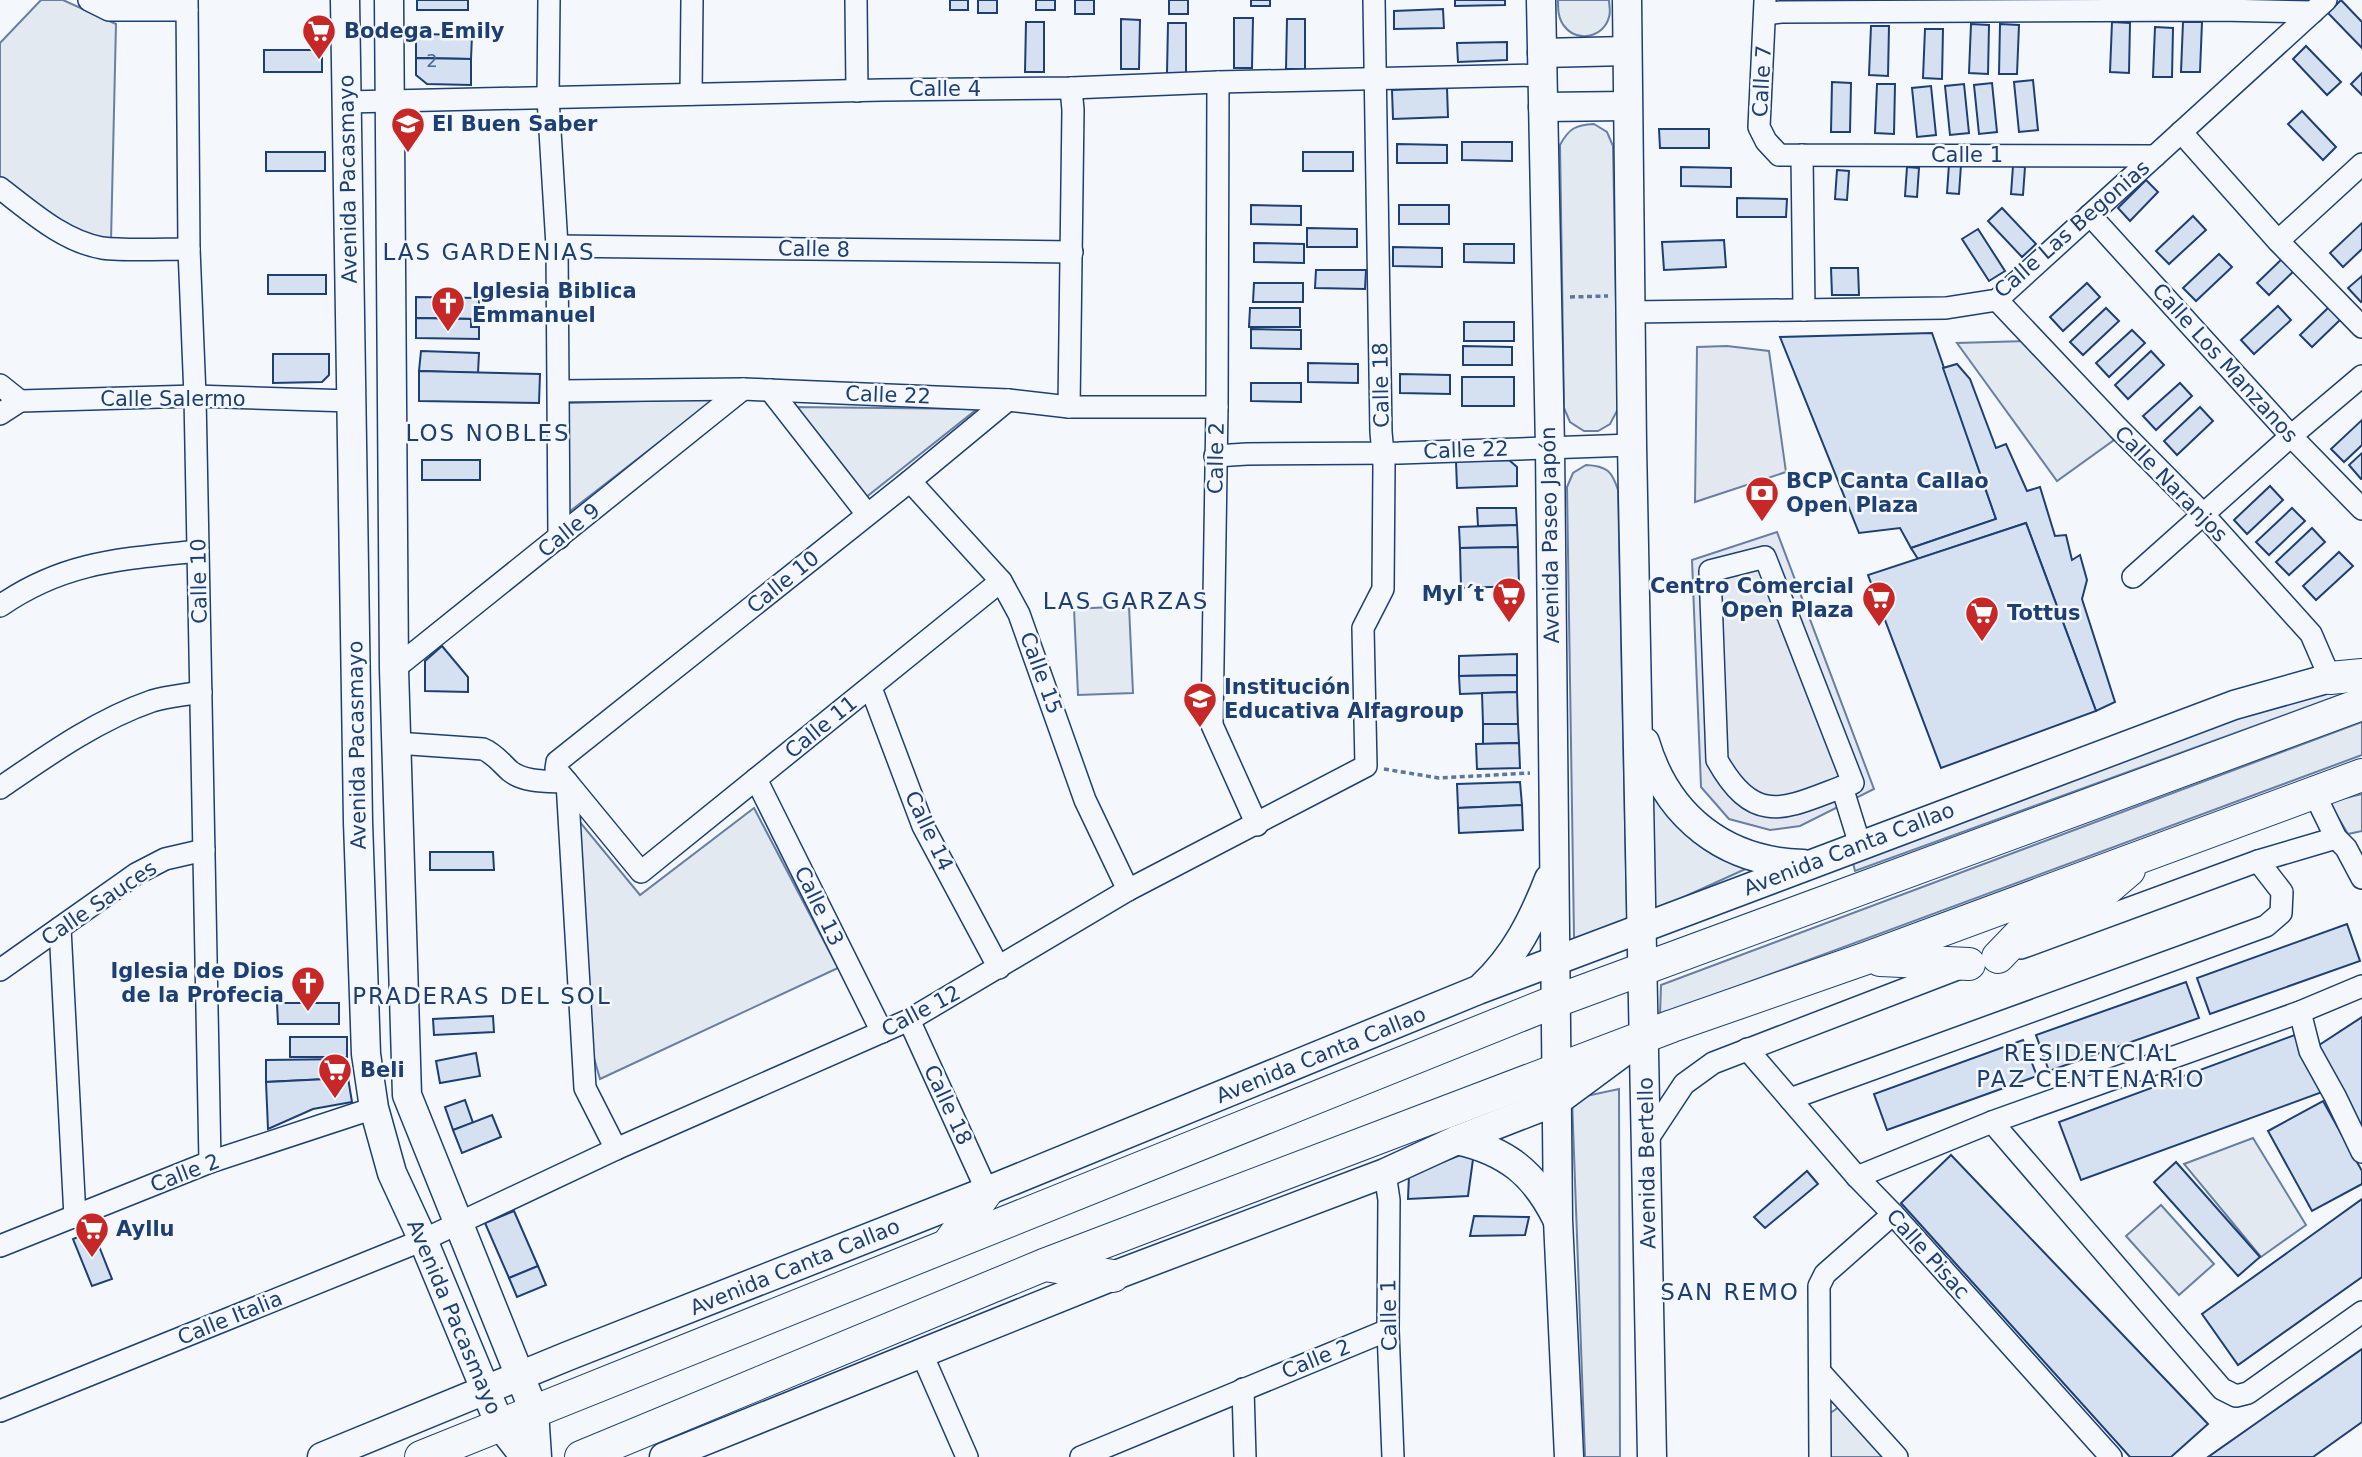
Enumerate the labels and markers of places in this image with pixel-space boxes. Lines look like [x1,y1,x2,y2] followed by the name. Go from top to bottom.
[300,12,338,61] supermarket icon: Bodega Emily
[344,19,505,43] place label: Bodega Emily
[389,105,427,154] school or university icon: El Buen Saber
[432,112,598,136] place label: El Buen Saber
[472,279,637,327] place label: Iglesia Biblica Emmanuel
[429,284,467,333] church icon: Iglesia Biblica Emmanuel
[1786,469,1989,517] place label: BCP Canta Callao Open Plaza
[1743,474,1781,523] bank icon: BCP Canta Callao Open Plaza
[1650,574,1854,622] place label: Centro Comercial Open Plaza
[1490,575,1528,624] supermarket icon: Myl´t
[1860,579,1898,628] supermarket icon: Centro Comercial Open Plaza
[1422,582,1484,606] place label: Myl´t
[1963,594,2001,643] supermarket icon: Tottus
[2007,601,2081,625] place label: Tottus
[1224,675,1464,723] place label: Institución Educativa Alfagroup
[1181,680,1219,729] school or university icon: Institución Educativa Alfagroup
[110,959,284,1007] place label: Iglesia de Dios de la Profecia
[289,964,327,1013] church icon: Iglesia de Dios de la Profecia
[316,1051,354,1100] supermarket icon: Beli
[360,1058,405,1082] place label: Beli
[73,1210,111,1259] supermarket icon: Ayllu
[116,1217,175,1241] place label: Ayllu

